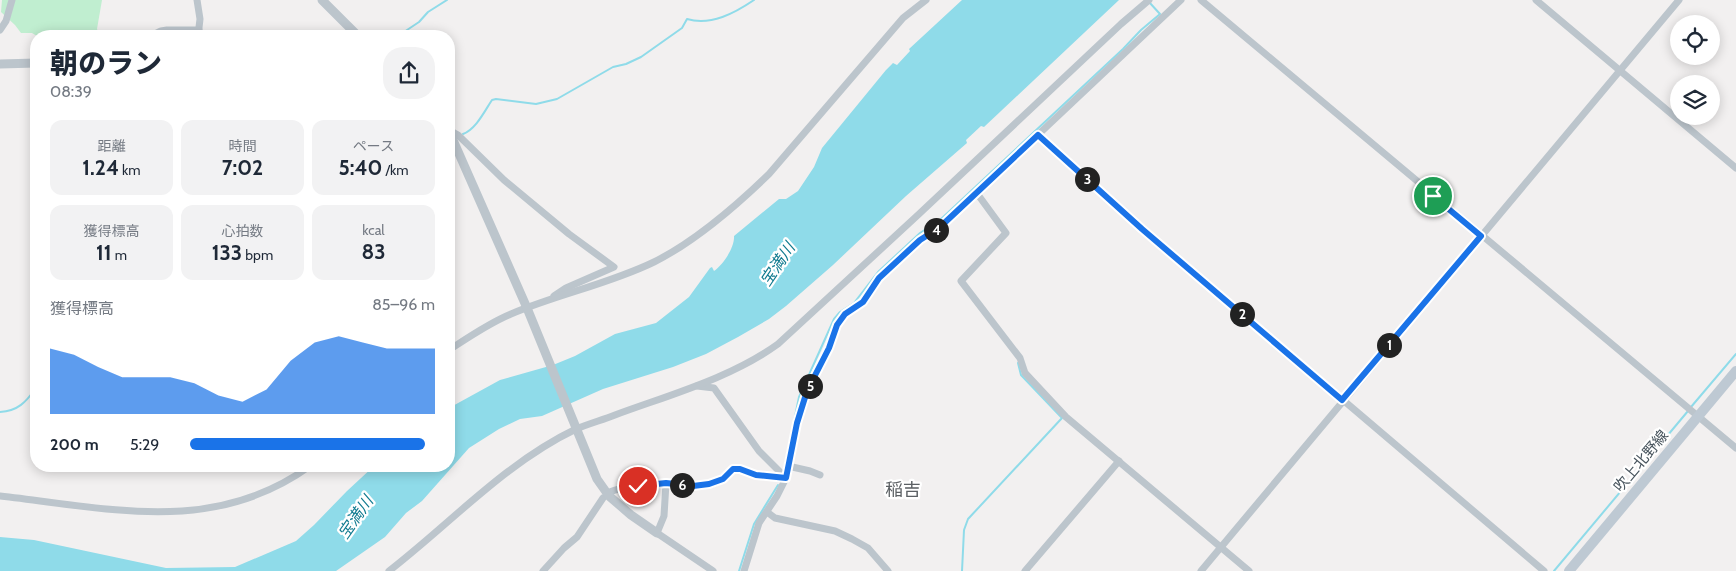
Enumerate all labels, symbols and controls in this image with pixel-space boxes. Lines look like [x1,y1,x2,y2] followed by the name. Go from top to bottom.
[1670,15,1720,125] map controls
[1670,15,1720,65] button: locate
[50,46,162,80] text: 朝のラン
[383,47,435,99] button: share
[1670,75,1720,125] button: layers
[50,82,92,101] text: 08:39
[98,137,126,155] text: 距離
[229,137,257,155] text: 時間
[353,137,394,155] text: ペース
[82,155,119,180] text: 1.24
[222,155,263,180] text: 7:02
[338,155,382,180] text: 5:40
[119,161,141,179] text: km
[382,161,409,179] text: /km
[1074,166,1100,192] pin: 3
[1084,170,1091,188] text: 3
[1412,175,1454,217] pin
[1419,182,1447,210] icon: arrive
[924,218,948,242] pin: 4
[362,221,385,239] text: kcal
[932,221,941,239] text: 4
[84,222,140,240] text: 獲得標高
[222,222,264,240] text: 心拍数
[756,237,800,289] water label: 宝満川
[361,239,386,264] text: 83
[96,240,112,265] text: 11
[212,240,242,265] text: 133
[112,246,127,264] text: m
[242,246,273,264] text: bpm
[372,295,435,314] text: 85–96 m
[50,299,114,318] text: 獲得標高
[1230,302,1254,326] pin: 2
[1239,305,1246,323] text: 2
[1376,332,1402,358] pin: 1
[1387,336,1392,354] text: 1
[798,374,822,398] pin: 5
[807,377,814,395] text: 5
[1610,426,1672,496] street label: 吹上北野線
[50,435,99,454] text: 200 m
[130,435,159,454] text: 5:29
[617,465,659,507] pin
[624,472,652,500] icon: check
[670,472,694,498] pin: 6
[679,476,686,494] text: 6
[885,479,921,501] district label: 稲吉
[334,491,378,542] water label: 宝満川

